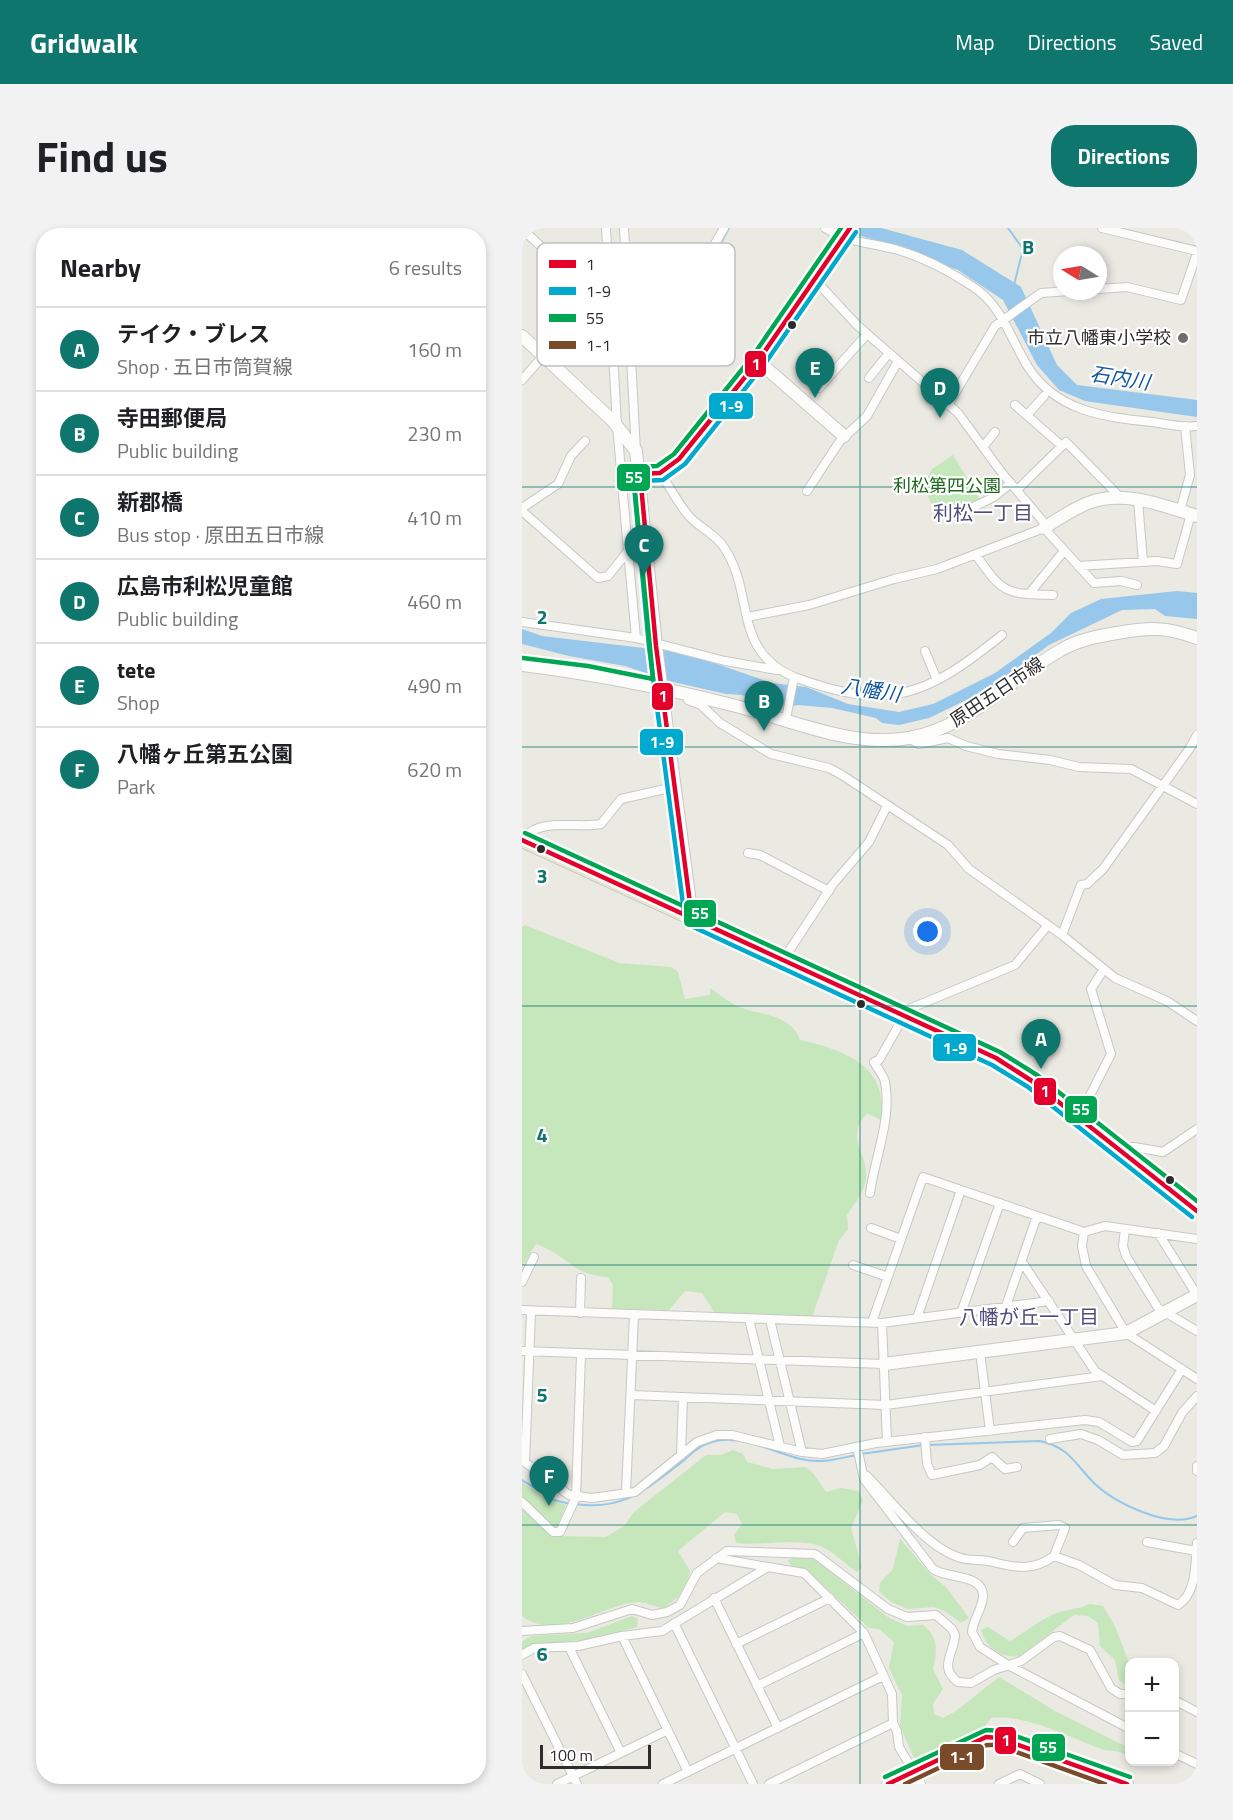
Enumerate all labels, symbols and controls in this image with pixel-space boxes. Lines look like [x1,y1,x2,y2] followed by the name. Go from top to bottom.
[30,21,138,64] text: Gridwalk
[955,26,995,58] text: Map
[1028,26,1117,58] text: Directions
[1150,26,1203,58] text: Saved
[36,124,168,188] text: Find us
[1051,125,1197,187] button: Directions
[1022,231,1034,262] text: B
[537,243,735,366] legend
[1053,246,1107,300] north arrow
[60,248,141,287] text: Nearby
[389,252,462,283] text: 6 results
[586,252,595,276] text: 1
[586,279,611,303] text: 1-9
[586,306,604,330] text: 55
[117,317,270,351] text: テイク・ブレス
[786,319,798,331] unlabelled marker
[1027,324,1171,351] place label: 市立八幡東小学校
[1176,331,1190,345] marker: 市立八幡東小学校
[586,333,611,357] text: 1-1
[73,334,86,365] text: A
[407,334,462,365] text: 160 m
[796,348,834,398] pin: E
[744,350,767,378] line badge: 1
[117,351,293,382] text: Shop · 五日市筒賀線
[752,352,760,376] text: 1
[1088,358,1154,398] water label: 石内川
[920,368,960,418] pin: D
[708,392,754,420] line badge: 1-9
[719,394,743,418] text: 1-9
[117,401,227,435] text: 寺田郵便局
[73,418,86,449] text: B
[407,418,462,449] text: 230 m
[117,435,238,466] text: Public building
[616,463,651,492] line badge: 55
[625,465,643,489] text: 55
[893,472,1001,499] park label: 利松第四公園
[117,485,183,519] text: 新郡橋
[933,497,1033,528] district label: 利松一丁目
[74,502,85,533] text: C
[407,502,462,533] text: 410 m
[117,519,324,550] text: Bus stop · 原田五日市線
[624,526,664,575] pin: C
[117,569,293,603] text: 広島市利松児童館
[73,586,86,617] text: D
[407,586,462,617] text: 460 m
[536,601,548,632] text: 2
[117,603,238,634] text: Public building
[944,650,1049,733] street label: 原田五日市線
[117,653,155,687] text: tete
[74,670,85,701] text: E
[407,670,462,701] text: 490 m
[839,670,905,710] water label: 八幡川
[651,682,674,711] line badge: 1
[744,682,784,731] pin: B
[659,684,667,708] text: 1
[117,687,160,718] text: Shop
[639,728,684,756] line badge: 1-9
[650,730,674,754] text: 1-9
[117,737,293,771] text: 八幡ヶ丘第五公園
[74,754,85,785] text: F
[407,754,462,785] text: 620 m
[117,771,155,802] text: Park
[535,843,547,855] unlabelled marker
[536,860,548,891] text: 3
[683,899,717,928] line badge: 55
[691,901,709,925] text: 55
[913,917,942,946] your location
[855,998,867,1010] unlabelled marker
[1022,1020,1060,1069] pin: A
[932,1033,977,1062] line badge: 1-9
[943,1036,967,1060] text: 1-9
[1033,1077,1057,1106] line badge: 1
[1041,1079,1049,1103] text: 1
[1064,1095,1098,1124] line badge: 55
[1072,1097,1090,1121] text: 55
[536,1119,548,1150] text: 4
[1164,1174,1176,1186] unlabelled marker
[959,1301,1099,1332] district label: 八幡が丘一丁目
[536,1379,548,1410] text: 5
[530,1456,568,1506] pin: F
[536,1638,548,1669] text: 6
[1125,1658,1179,1766] map controls
[1125,1658,1179,1712] button: +
[1125,1712,1179,1766] button: −
[994,1726,1017,1755] line badge: 1
[1002,1728,1010,1752] text: 1
[1031,1733,1066,1762] line badge: 55
[1039,1735,1057,1759] text: 55
[540,1742,651,1770] scale bar
[549,1743,593,1767] text: 100 m
[939,1743,985,1771] line badge: 1-1
[950,1745,974,1769] text: 1-1

